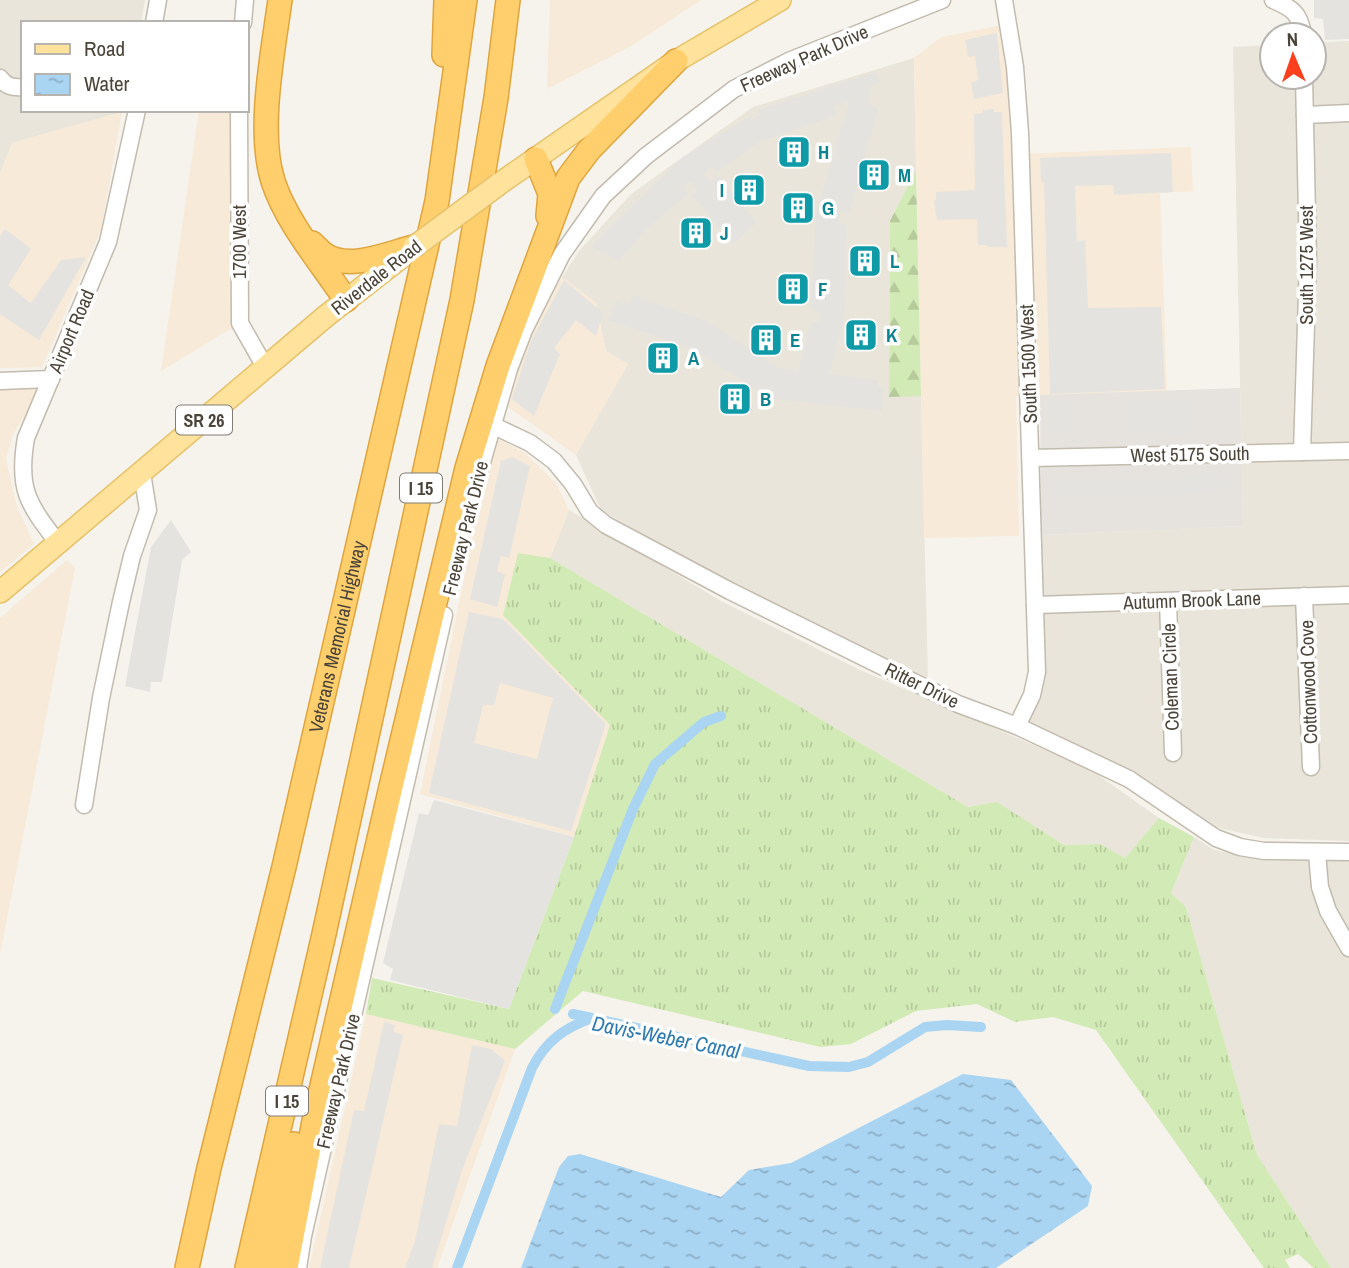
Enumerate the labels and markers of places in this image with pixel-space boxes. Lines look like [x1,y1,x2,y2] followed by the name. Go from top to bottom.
[775,133,813,171] building icon: H
[818,139,829,165] place label: H
[855,156,893,194] building icon: M
[898,162,911,188] place label: M
[730,171,768,209] building icon: I
[720,177,724,203] place label: I
[779,189,817,227] building icon: G
[822,195,834,221] place label: G
[677,214,715,252] building icon: J
[720,220,729,246] place label: J
[846,242,884,280] building icon: L
[890,248,900,274] place label: L
[774,270,812,308] building icon: F
[818,276,828,302] place label: F
[842,316,880,354] building icon: K
[747,321,785,359] building icon: E
[886,322,898,348] place label: K
[790,327,800,353] place label: E
[644,339,682,377] building icon: A
[688,345,700,371] place label: A
[716,380,754,418] building icon: B
[760,386,771,412] place label: B

